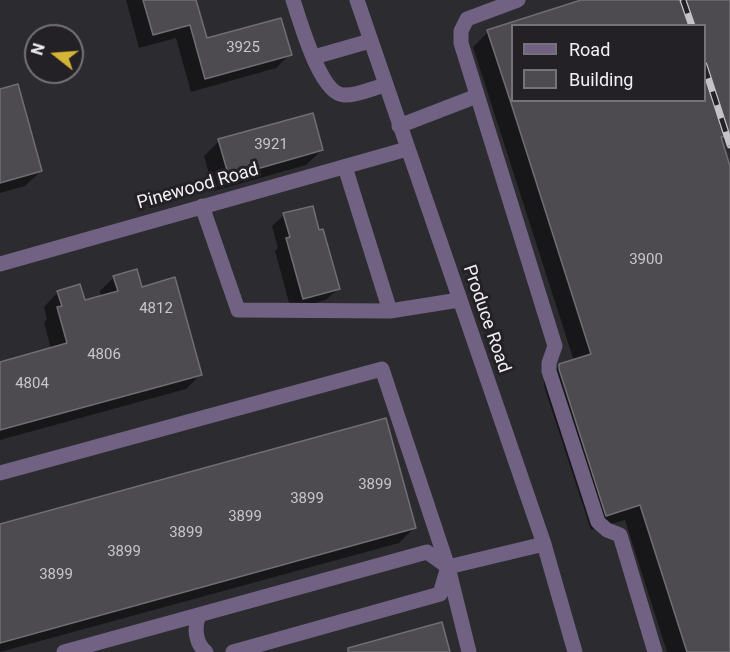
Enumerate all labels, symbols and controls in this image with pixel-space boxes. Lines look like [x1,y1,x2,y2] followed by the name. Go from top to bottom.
[24,24,84,84] north arrow
[511,24,706,102] legend
[226,39,260,57] house number: 3925
[569,39,610,60] text: Road
[27,41,49,57] text: N
[569,69,633,90] text: Building
[254,136,288,154] house number: 3921
[135,159,261,215] street label: Pinewood Road
[629,251,663,269] house number: 3900
[457,262,515,376] street label: Produce Road
[139,300,173,318] house number: 4812
[87,346,121,364] house number: 4806
[15,375,49,393] house number: 4804
[358,476,392,494] house number: 3899
[290,490,324,508] house number: 3899
[228,508,262,526] house number: 3899
[169,524,203,542] house number: 3899
[107,543,141,561] house number: 3899
[39,566,73,584] house number: 3899

